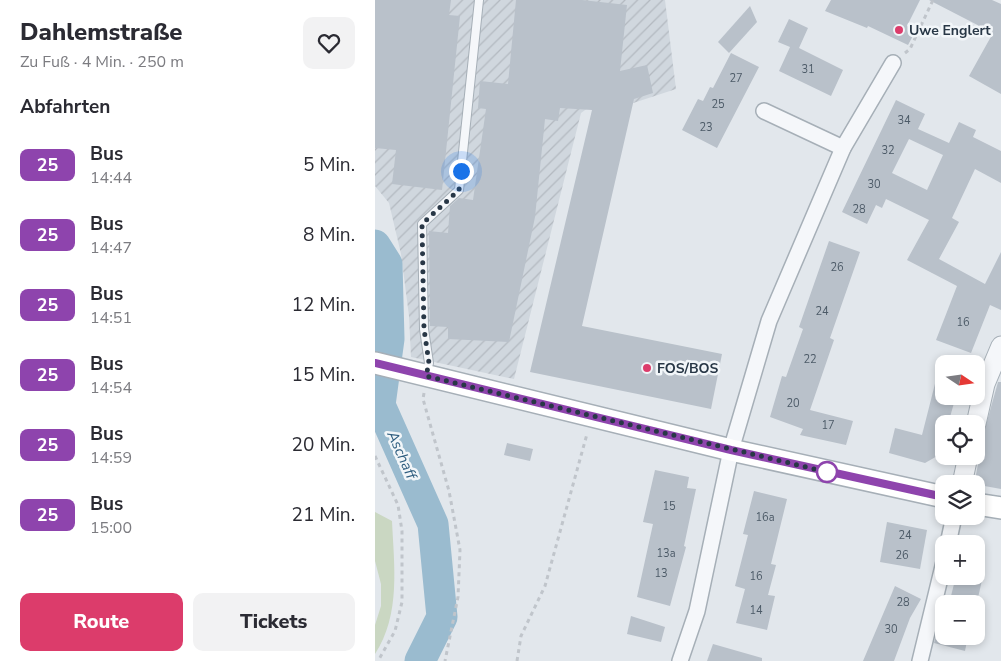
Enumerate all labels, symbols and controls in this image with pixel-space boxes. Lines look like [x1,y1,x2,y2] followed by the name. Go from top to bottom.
[20,16,183,48] text: Dahlemstraße
[303,17,355,69] button: heart
[909,21,991,40] place label: Uwe Englert
[893,24,905,36] marker: Uwe Englert
[20,51,184,73] text: Zu Fuß · 4 Min. · 250 m
[801,62,815,77] house number: 31
[729,71,743,86] house number: 27
[20,94,110,120] text: Abfahrten
[711,97,725,112] house number: 25
[897,113,911,128] house number: 34
[699,120,713,135] house number: 23
[90,141,123,167] text: Bus
[881,143,895,158] house number: 32
[303,152,355,178] text: 5 Min.
[37,153,58,177] text: 25
[449,159,474,184] your location
[90,167,132,189] text: 14:44
[867,177,881,192] house number: 30
[852,202,866,217] house number: 28
[90,211,123,237] text: Bus
[303,222,355,248] text: 8 Min.
[37,223,58,247] text: 25
[90,237,132,259] text: 14:47
[830,260,844,275] house number: 26
[90,281,123,307] text: Bus
[292,292,355,318] text: 12 Min.
[37,293,58,317] text: 25
[815,304,829,319] house number: 24
[90,307,132,329] text: 14:51
[956,315,970,330] house number: 16
[90,351,123,377] text: Bus
[803,352,817,367] house number: 22
[935,355,985,405] north arrow
[935,355,985,645] map controls
[657,359,719,378] place label: FOS/BOS
[292,362,355,388] text: 15 Min.
[641,362,653,374] marker: FOS/BOS
[37,363,58,387] text: 25
[90,377,132,399] text: 14:54
[786,396,800,411] house number: 20
[935,415,985,465] button: locate
[821,418,835,433] house number: 17
[90,421,123,447] text: Bus
[382,427,422,484] water label: Aschaff
[292,432,355,458] text: 20 Min.
[37,433,58,457] text: 25
[90,447,132,469] text: 14:59
[816,461,838,483] unlabelled marker
[935,475,985,525] button: layers
[90,491,123,517] text: Bus
[662,499,676,514] house number: 15
[292,502,355,528] text: 21 Min.
[37,503,58,527] text: 25
[755,510,775,525] house number: 16a
[90,517,132,539] text: 15:00
[898,528,912,543] house number: 24
[935,535,985,585] button: +
[656,546,676,561] house number: 13a
[895,548,909,563] house number: 26
[654,566,668,581] house number: 13
[749,569,763,584] house number: 16
[20,593,183,651] button: Route
[193,593,355,651] button: Tickets
[896,595,910,610] house number: 28
[935,595,985,645] button: −
[749,603,763,618] house number: 14
[884,622,898,637] house number: 30

